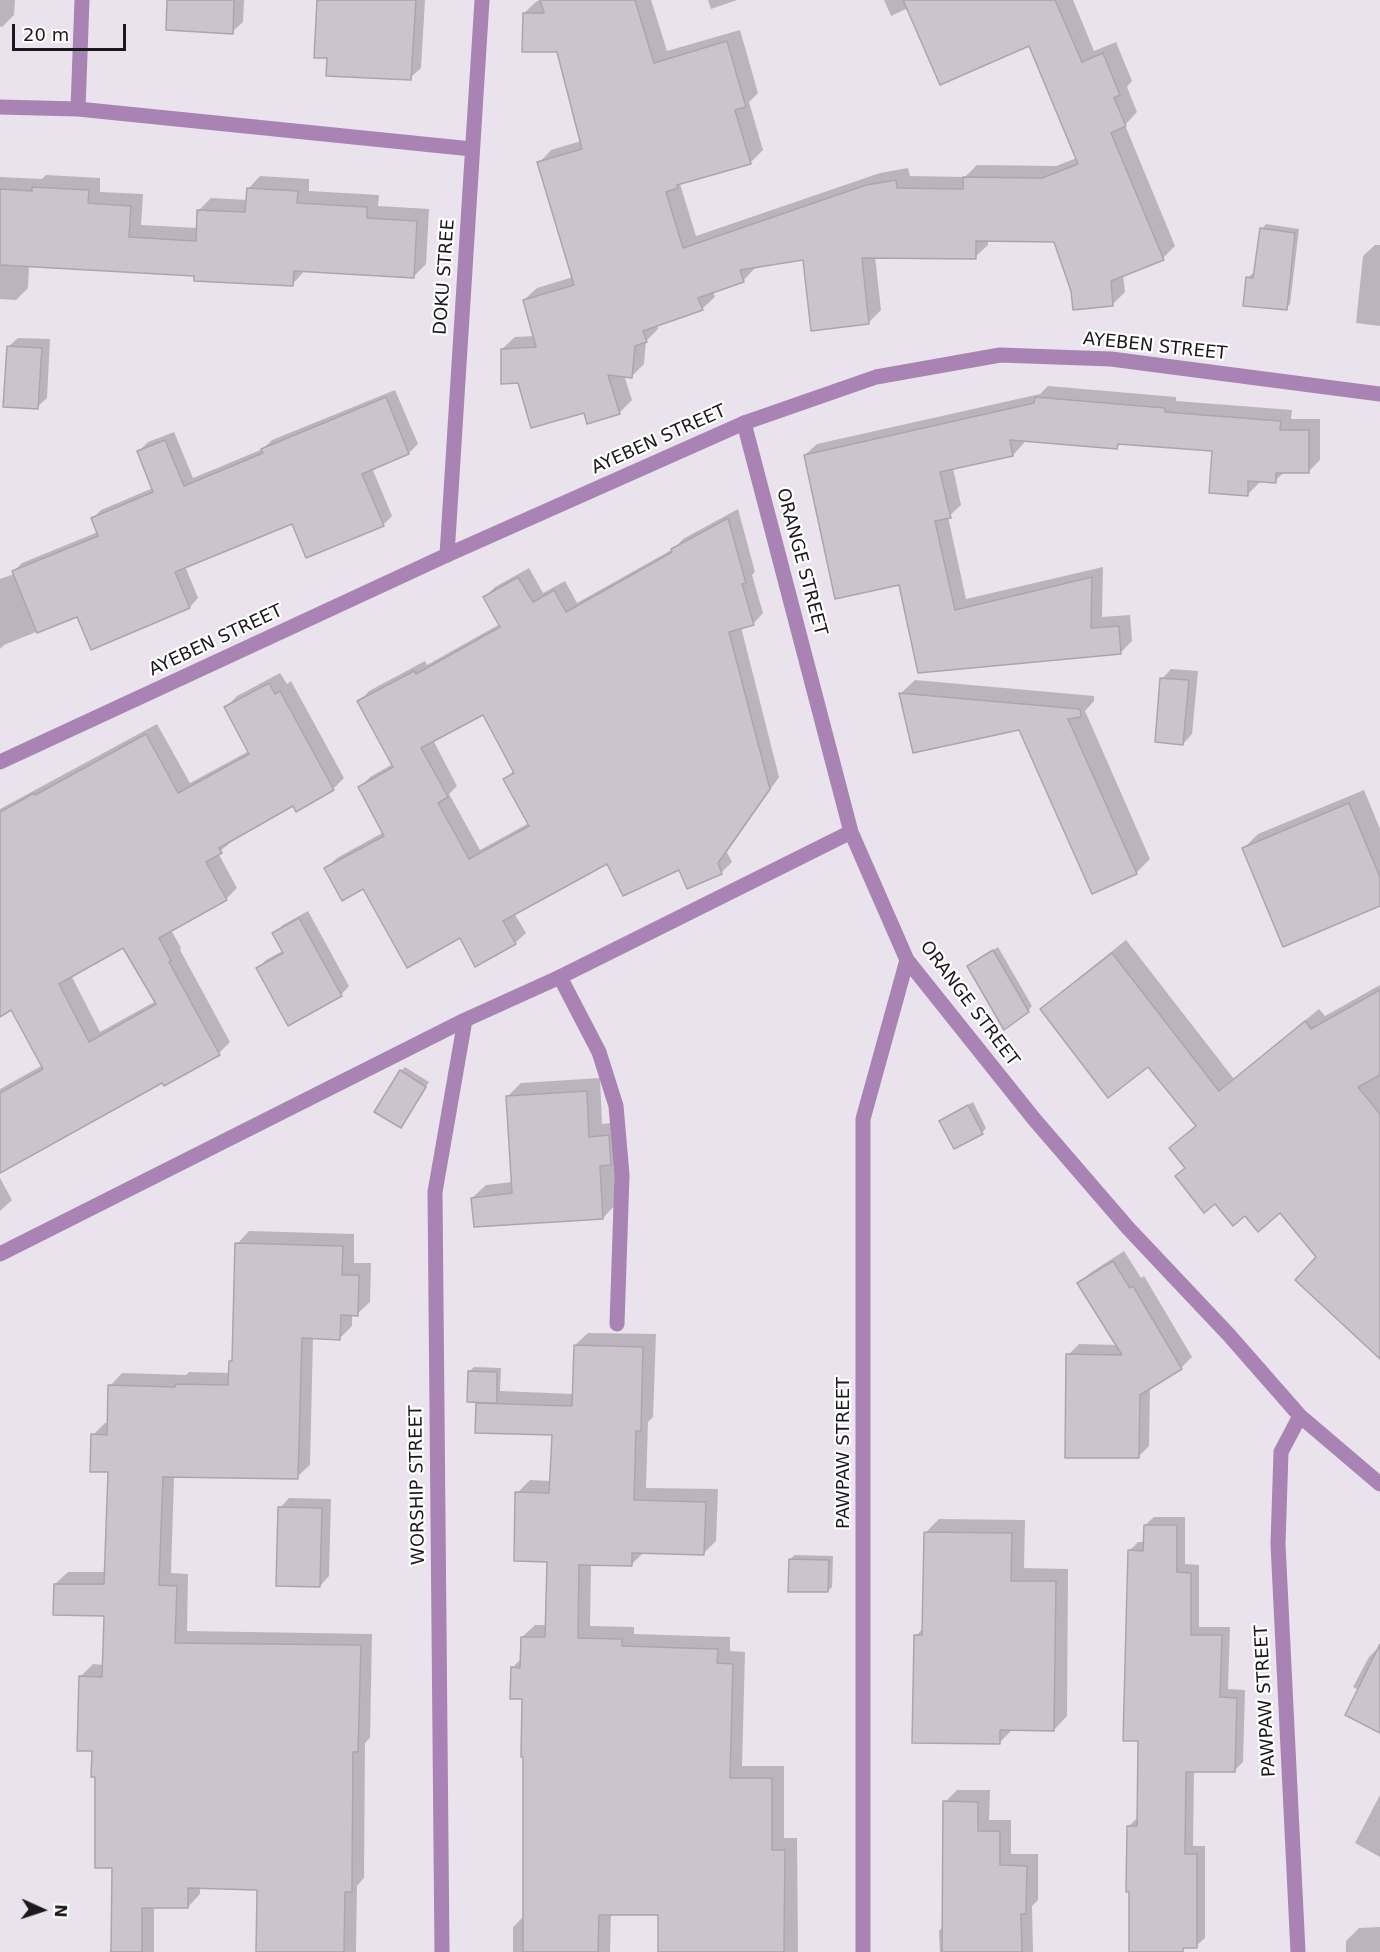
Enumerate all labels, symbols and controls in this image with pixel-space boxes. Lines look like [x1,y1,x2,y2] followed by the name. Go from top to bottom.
[15,12,129,50] scale bar
[23,24,69,45] text: 20 m
[430,218,460,336] street label: DOKU STREE
[1082,329,1228,365] street label: AYEBEN STREET
[588,401,730,479] street label: AYEBEN STREET
[771,486,831,638] street label: ORANGE STREET
[146,601,286,681] street label: AYEBEN STREET
[915,937,1023,1071] street label: ORANGE STREET
[833,1377,855,1529] street label: PAWPAW STREET
[406,1405,430,1565] street label: WORSHIP STREET
[1251,1625,1281,1777] street label: PAWPAW STREET
[12,1880,72,1940] north arrow
[51,1904,70,1918] text: N

